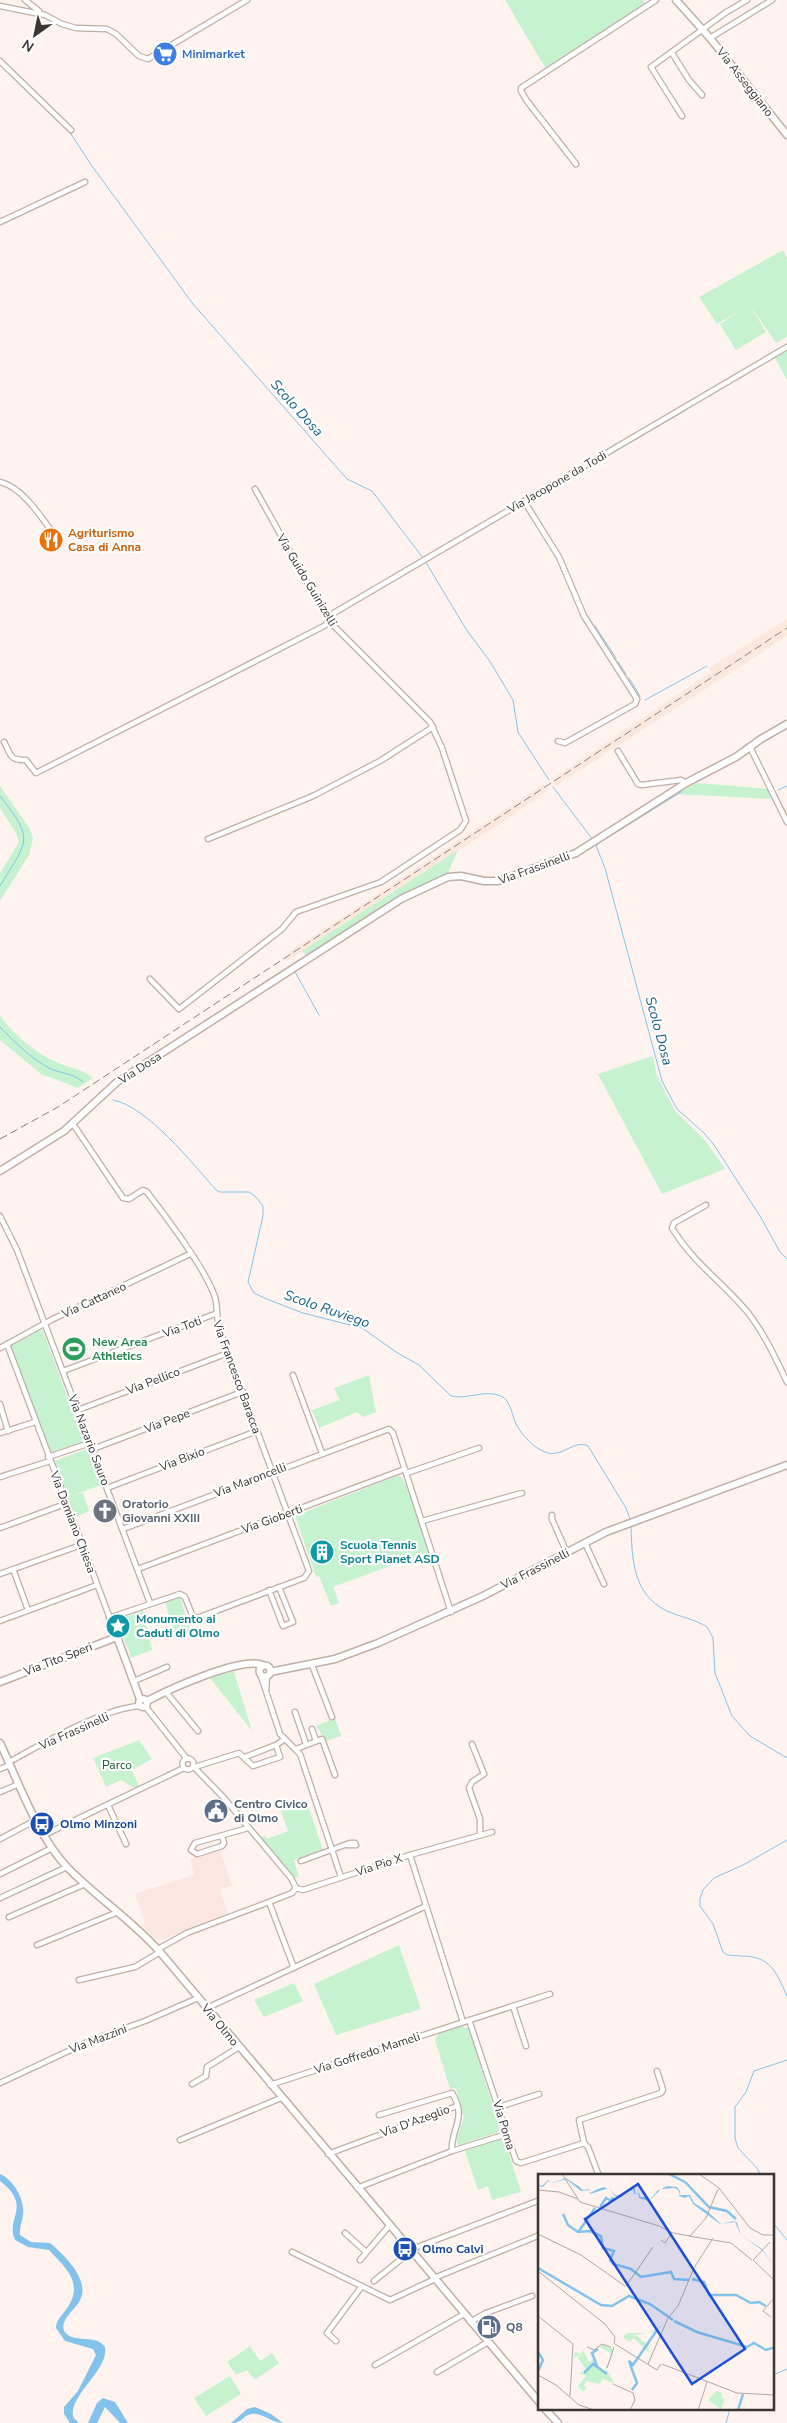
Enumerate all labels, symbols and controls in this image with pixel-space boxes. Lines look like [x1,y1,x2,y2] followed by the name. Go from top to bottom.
[10,10,60,60] north arrow
[19,35,38,56] text: N
[152,41,178,67] supermarket icon: Minimarket
[712,43,777,120] street label: Via Asseggiano
[182,46,245,62] place label: Minimarket
[266,375,328,441] water label: Scolo Dosa
[504,447,610,517] street label: Via Jacopone da Todi
[68,525,141,555] place label: Agriturismo Casa di Anna
[38,527,64,553] restaurant icon: Agriturismo Casa di Anna
[273,530,341,629] street label: Via Guido Guinizelli
[495,848,572,889] street label: Via Frassinelli
[641,994,677,1068] water label: Scolo Dosa
[115,1048,165,1088] street label: Via Dosa
[58,1278,129,1322] street label: Via Cattaneo
[282,1285,373,1333] water label: Scolo Ruviego
[159,1313,204,1342] street label: Via Toti
[209,1317,265,1436] street label: Via Francesco Baracca
[92,1334,147,1364] place label: New Area Athletics
[61,1336,87,1362] sports icon: New Area Athletics
[123,1363,182,1399] street label: Via Pellico
[64,1391,114,1488] street label: Via Nazario Sauro
[141,1405,192,1437] street label: Via Pepe
[156,1443,207,1475] street label: Via Bixio
[210,1459,289,1502] street label: Via Maroncelli
[46,1468,100,1575] street label: Via Damiano Chiesa
[122,1496,200,1526] place label: Oratorio Giovanni XXIII
[92,1498,118,1524] church icon: Oratorio Giovanni XXIII
[238,1501,305,1538] street label: Via Gioberti
[340,1537,440,1567] place label: Scuola Tennis Sport Planet ASD
[309,1539,335,1565] building icon: Scuola Tennis Sport Planet ASD
[497,1545,572,1594] street label: Via Frassinelli
[136,1611,220,1641] place label: Monumento ai Caduti di Olmo
[105,1613,131,1639] place icon: Monumento ai Caduti di Olmo
[20,1639,95,1680] street label: Via Tito Speri
[36,1708,111,1754] street label: Via Frassinelli
[102,1757,132,1773] park label: Parco
[234,1796,308,1826] place label: Centro Civico di Olmo
[203,1798,229,1824] public building icon: Centro Civico di Olmo
[29,1811,55,1837] bus stop icon: Olmo Minzoni
[60,1816,137,1832] place label: Olmo Minzoni
[353,1850,405,1880] street label: Via Pio X
[197,2000,242,2050] street label: Via Olmo
[66,2021,129,2058] street label: Via Mazzini
[311,2028,422,2078] street label: Via Goffredo Mameli
[489,2097,519,2152] street label: Via Poma
[377,2101,452,2141] street label: Via D'Azeglio
[538,2174,774,2410] inset map
[392,2236,418,2262] bus stop icon: Olmo Calvi
[422,2241,483,2257] place label: Olmo Calvi
[476,2314,502,2340] fuel station icon: Q8
[506,2319,523,2335] place label: Q8

